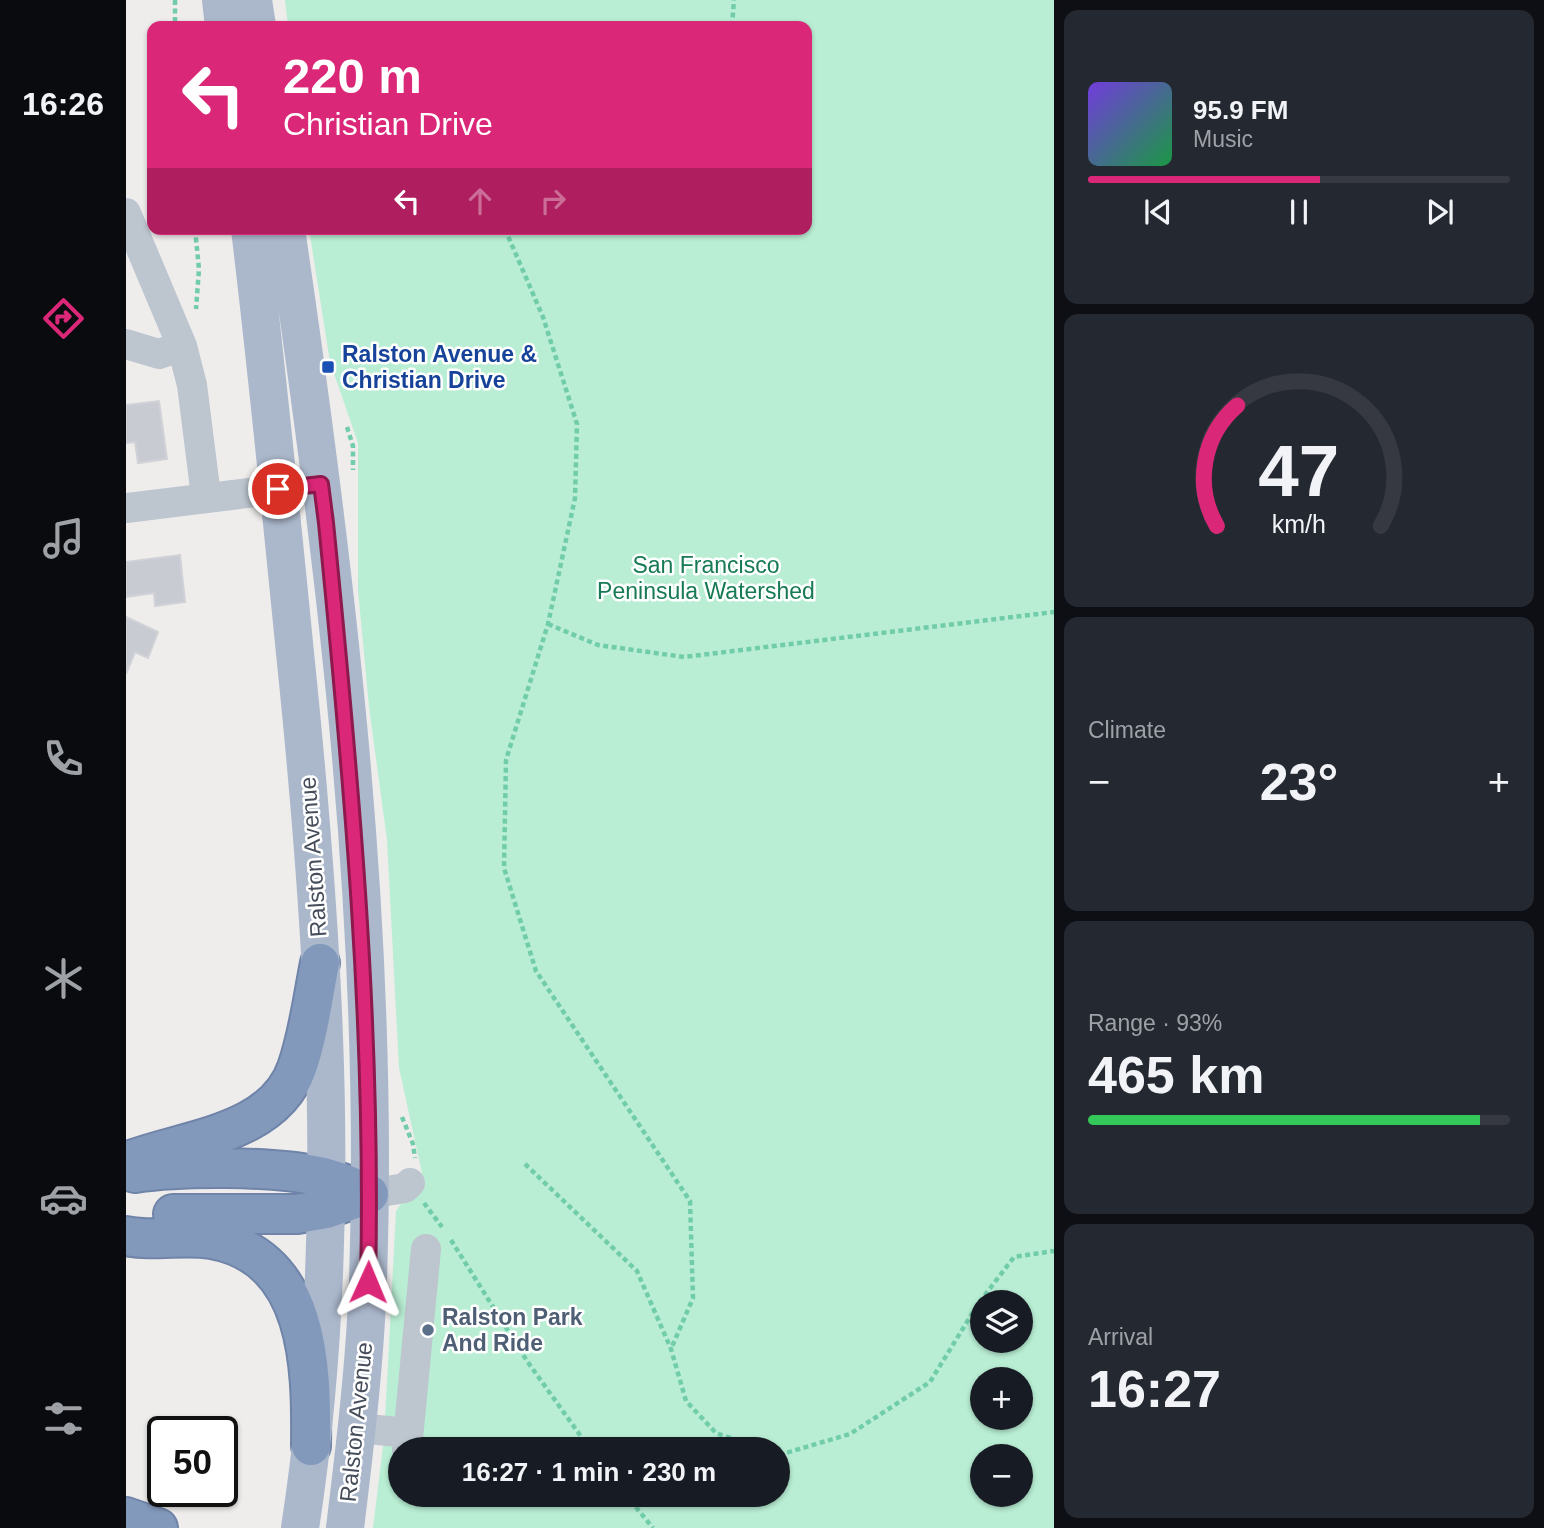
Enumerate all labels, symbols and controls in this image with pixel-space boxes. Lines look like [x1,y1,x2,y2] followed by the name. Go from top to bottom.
[168,49,259,140] icon: left
[283,49,422,103] text: 220 m
[22,86,104,122] text: 16:26
[1193,95,1288,125] text: 95.9 FM
[283,106,493,142] text: Christian Drive
[1193,126,1253,152] text: Music
[388,182,426,220] icon: left
[461,182,499,220] icon: ahead
[534,182,572,220] icon: right
[1139,193,1177,231] icon: previous
[1280,193,1318,231] icon: pause
[1421,193,1459,231] icon: next
[39,294,88,343] icon: directions
[342,341,537,393] place label: Ralston Avenue & Christian Drive
[320,359,336,375] marker: Ralston Avenue & Christian Drive
[1259,431,1339,512] text: 47
[248,459,308,519] pin
[259,470,297,508] icon: arrive
[1272,510,1326,538] text: km/h
[39,514,88,563] icon: music
[597,552,815,604] park label: San Francisco Peninsula Watershed
[1088,717,1166,743] text: Climate
[39,734,88,783] icon: phone
[1260,753,1338,811] text: 23°
[1088,761,1110,803] text: −
[1488,761,1510,803] text: +
[294,776,332,938] street label: Ralston Avenue
[39,954,88,1003] icon: climate
[1088,1010,1222,1036] text: Range · 93%
[1088,1046,1264,1104] text: 465 km
[39,1174,88,1223] icon: car
[331,1245,405,1319] position arrow
[970,1290,1033,1507] map controls
[970,1290,1033,1353] button: layers
[442,1304,583,1356] place label: Ralston Park And Ride
[420,1322,436,1338] marker: Ralston Park And Ride
[1088,1324,1153,1350] text: Arrival
[335,1341,377,1503] street label: Ralston Avenue
[1088,1360,1221,1418] text: 16:27
[970,1367,1033,1430] button: +
[39,1394,88,1443] icon: filters
[147,1416,238,1507] speed limit sign: 50
[970,1444,1033,1507] button: −
[462,1457,716,1487] text: 16:27 · 1 min · 230 m

